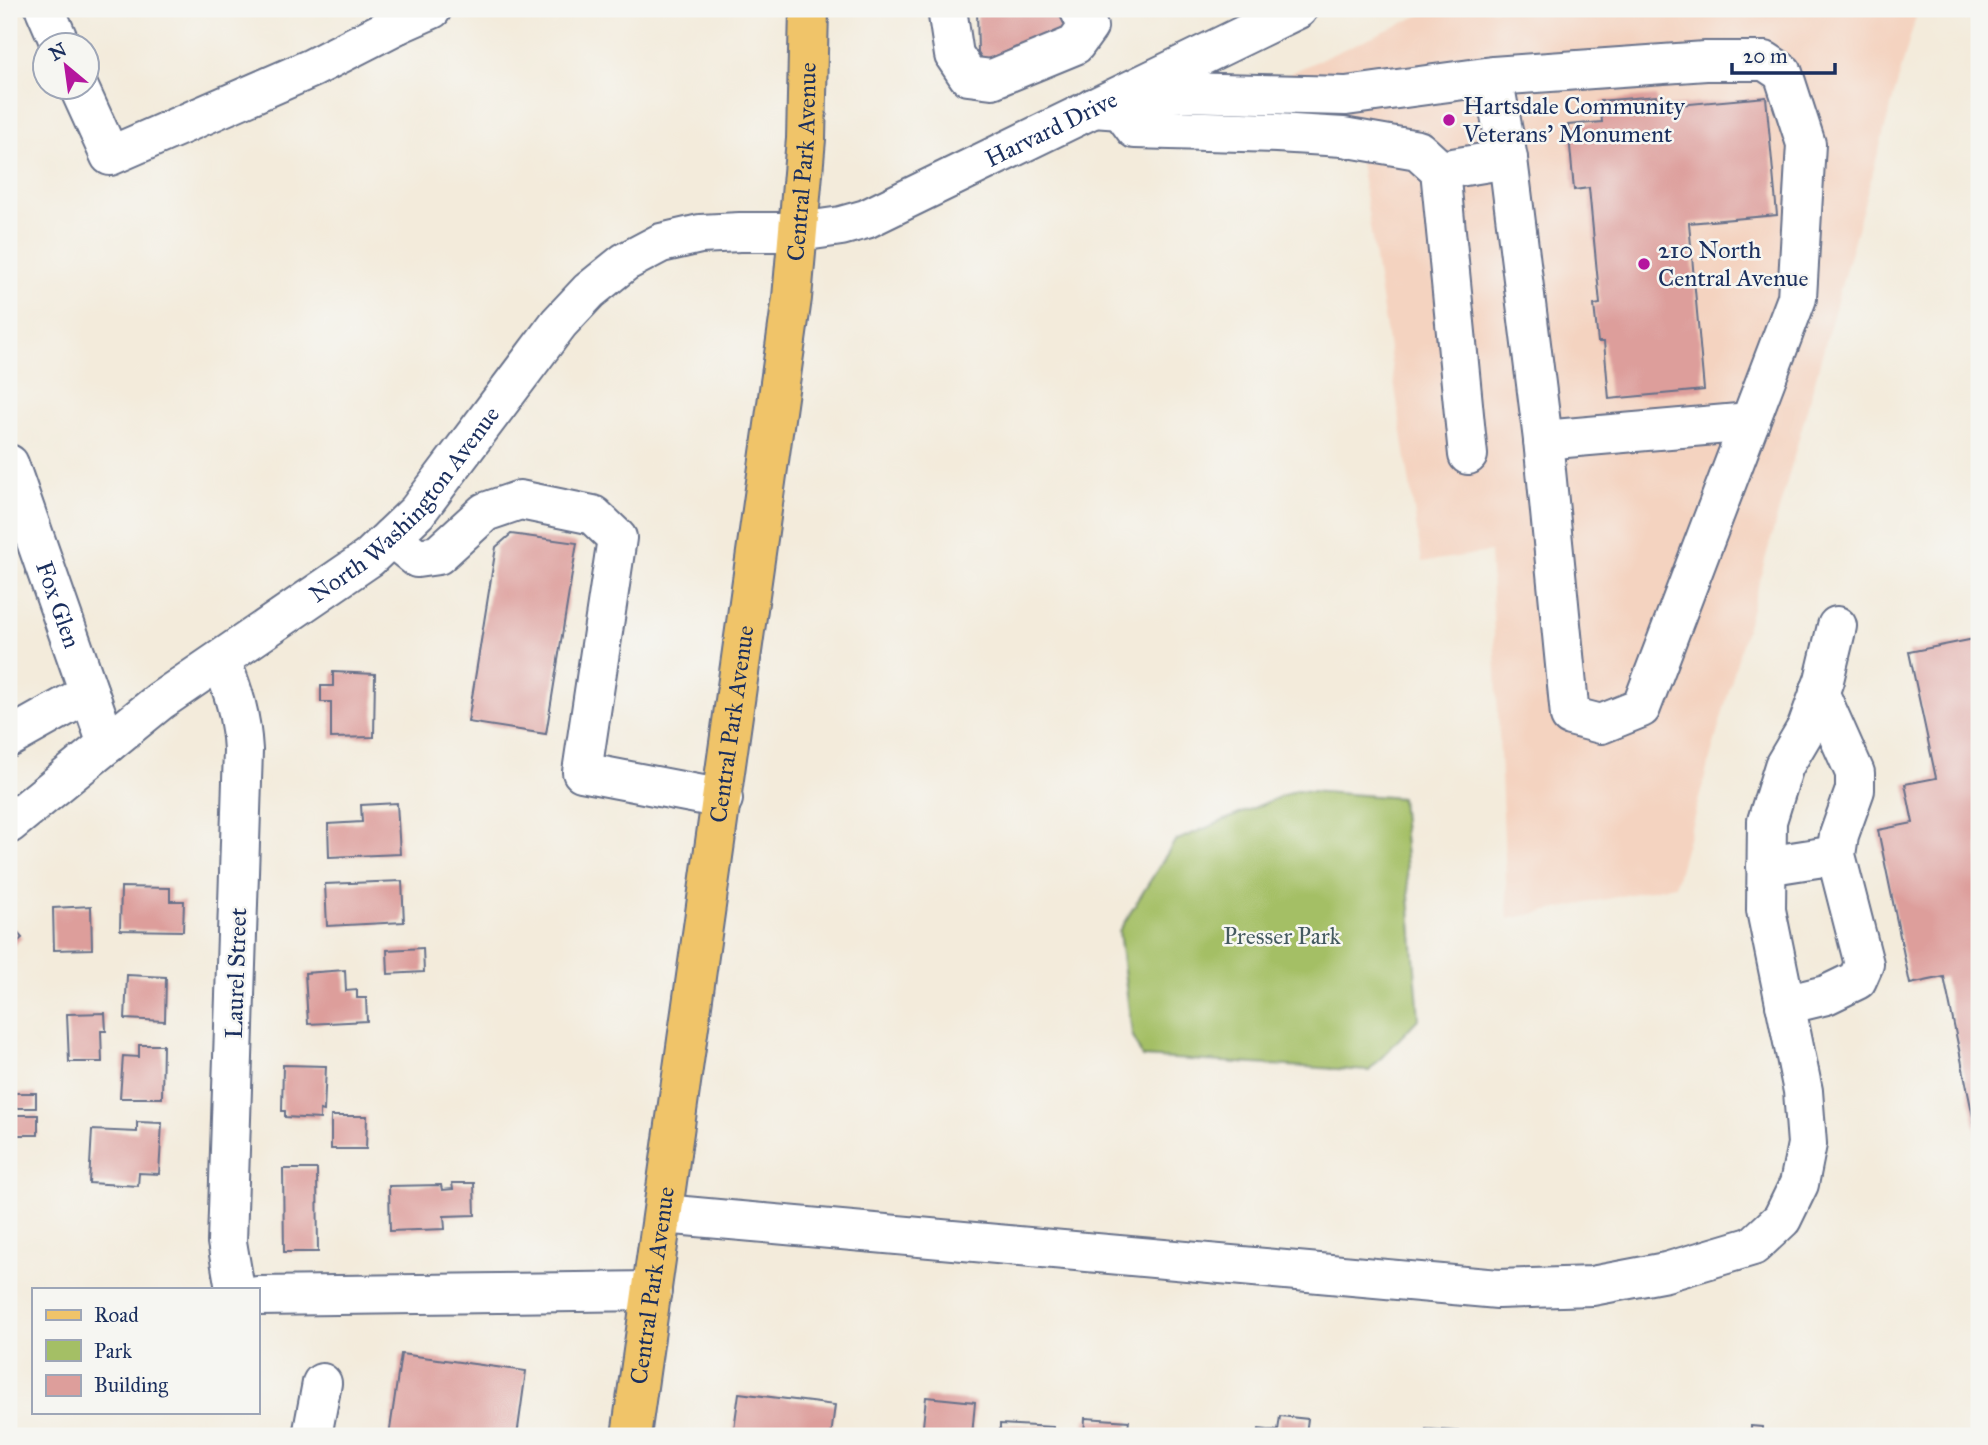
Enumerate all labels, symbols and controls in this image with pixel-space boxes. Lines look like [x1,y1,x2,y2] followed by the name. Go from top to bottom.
[32,32,102,102] north arrow
[1732,32,1836,76] scale bar
[45,38,71,66] text: N
[1743,43,1788,69] text: 20 m
[780,62,823,262] street label: Central Park Avenue
[980,84,1122,174] street label: Harvard Drive
[1462,91,1685,149] place label: Hartsdale Community Veterans' Monument
[1441,112,1457,128] marker: Hartsdale Community Veterans' Monument
[1658,235,1809,293] place label: 210 North Central Avenue
[1636,256,1652,272] marker: 210 North Central Avenue
[304,400,506,609] street label: North Washington Avenue
[29,557,87,652] street label: Fox Glen
[703,623,761,825] street label: Central Park Avenue
[219,907,253,1039] street label: Laurel Street
[1223,921,1342,951] park label: Presser Park
[623,1185,681,1386] street label: Central Park Avenue
[32,1288,259,1414] legend
[94,1302,139,1328] text: Road
[94,1338,132,1364] text: Park
[94,1372,168,1398] text: Building

